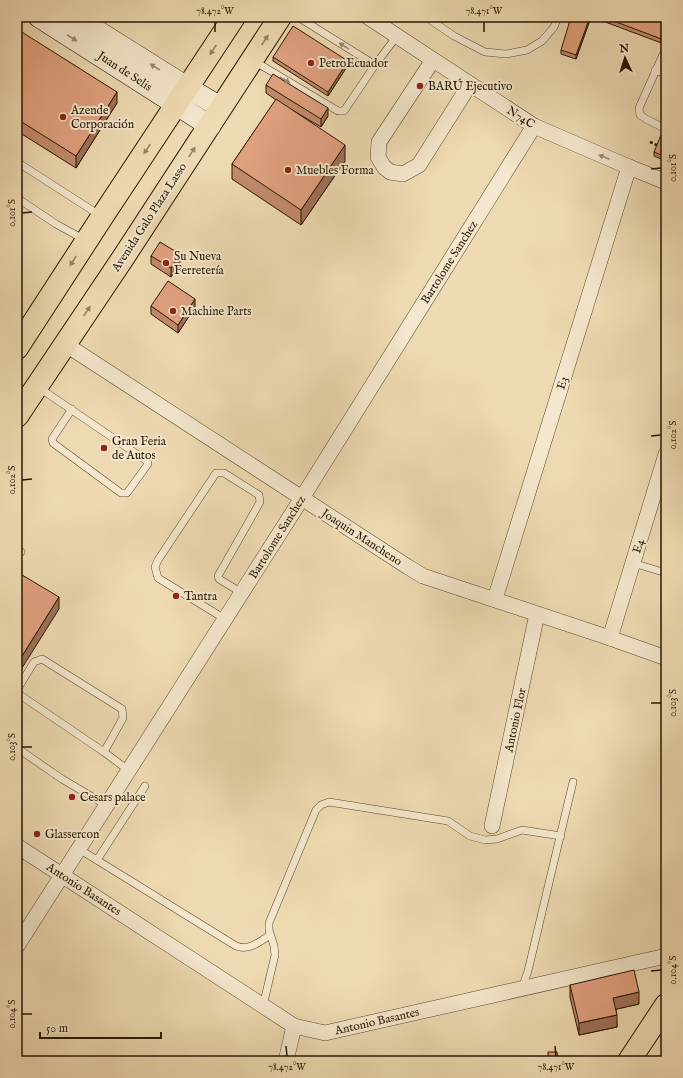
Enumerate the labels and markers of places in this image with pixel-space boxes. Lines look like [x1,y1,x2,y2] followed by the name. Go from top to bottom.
[319,56,389,71] place label: PetroEcuador
[306,58,316,68] marker: PetroEcuador
[428,78,513,94] place label: BARÚ Ejecutivo
[415,81,425,91] marker: BARÚ Ejecutivo
[70,103,135,133] place label: Azende Corporación
[58,112,68,122] marker: Azende Corporación
[296,163,374,178] place label: Muebles Forma
[283,165,293,175] marker: Muebles Forma
[174,249,225,278] place label: Su Nueva Ferretería
[161,258,171,268] marker: Su Nueva Ferretería
[181,304,252,319] place label: Machine Parts
[168,306,178,316] marker: Machine Parts
[112,434,167,463] place label: Gran Feria de Autos
[99,443,109,453] marker: Gran Feria de Autos
[184,589,218,604] place label: Tantra
[171,591,181,601] marker: Tantra
[80,790,146,806] place label: Cesars palace
[67,792,77,802] marker: Cesars palace
[45,827,100,842] place label: Glassercon
[32,829,42,839] marker: Glassercon

